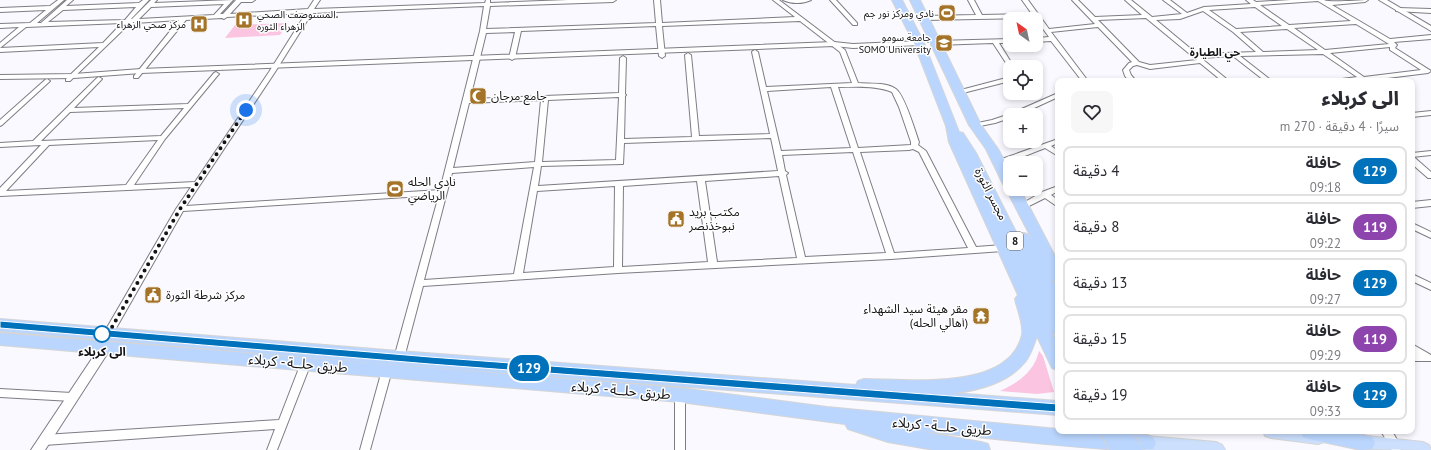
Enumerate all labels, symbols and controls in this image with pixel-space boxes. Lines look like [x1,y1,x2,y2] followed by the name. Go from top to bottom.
[937,3,957,23] sports icon: نادي ومركز نور جم
[864,7,934,21] place label: نادي ومركز نور جم
[257,8,339,33] place label: المستوصف الصحي، الزهراء الثوره
[234,10,254,30] hospital icon: المستوصف الصحي، الزهراء الثوره
[1003,12,1043,52] north arrow
[1003,12,1043,196] map controls
[189,14,209,34] hospital icon: مركز صحي الزهراء
[117,18,186,32] place label: مركز صحي الزهراء
[859,31,931,56] place label: جامعة سومو SOMO University
[934,33,954,53] school or university icon: جامعة سومو SOMO University
[1190,45,1240,62] district label: حي الطيارة
[1003,60,1043,100] button: locate
[468,86,488,106] mosque icon: جامع مرجان
[1322,86,1399,110] text: الى كربلاء
[491,88,547,105] place label: جامع مرجان
[1071,91,1113,133] button: heart
[236,100,256,120] your location
[1003,108,1043,148] button: +
[1280,118,1399,135] text: سيرًا · 4 دقيقة · 270 m
[1306,153,1341,172] text: حافلة
[1003,156,1043,196] button: −
[1073,161,1119,180] text: 4 دقيقة
[1363,162,1387,180] text: 129
[972,165,1011,223] street label: مجسر الثورة
[408,174,456,206] place label: نادي الحله الرياضي
[385,179,405,199] sports icon: نادي الحله الرياضي
[1310,179,1341,196] text: 09:18
[688,204,740,233] place label: مكتب بريد نبوخذنصر
[666,209,686,229] public building icon: مكتب بريد نبوخذنصر
[1306,209,1341,228] text: حافلة
[1073,217,1119,236] text: 8 دقيقة
[1363,218,1387,236] text: 119
[1007,232,1023,250] road number: 8
[1310,235,1341,252] text: 09:22
[1306,265,1341,284] text: حافلة
[1073,273,1128,292] text: 13 دقيقة
[1363,274,1387,292] text: 129
[143,285,163,305] public building icon: مركز شرطة الثورة
[166,287,245,302] place label: مركز شرطة الثورة
[1310,291,1341,308] text: 09:27
[863,301,968,333] place label: مقر هيئة سيد الشهداء (اهالي الحله)
[971,306,991,326] temple icon: مقر هيئة سيد الشهداء (اهالي الحله)
[1306,321,1341,340] text: حافلة
[93,325,111,343] marker: الى كربلاء
[1073,329,1128,348] text: 15 دقيقة
[1363,330,1387,348] text: 119
[78,344,126,359] place label: الى كربلاء
[1310,347,1341,364] text: 09:29
[247,350,348,377] street label: طريق حلــة - كربلاء
[506,355,552,381] line badge: 129
[517,359,541,377] text: 129
[570,377,671,404] street label: طريق حلــة - كربلاء
[1306,377,1341,396] text: حافلة
[1073,385,1128,404] text: 19 دقيقة
[1363,386,1387,404] text: 129
[1310,403,1341,420] text: 09:33
[891,413,992,440] street label: طريق حلــة - كربلاء

